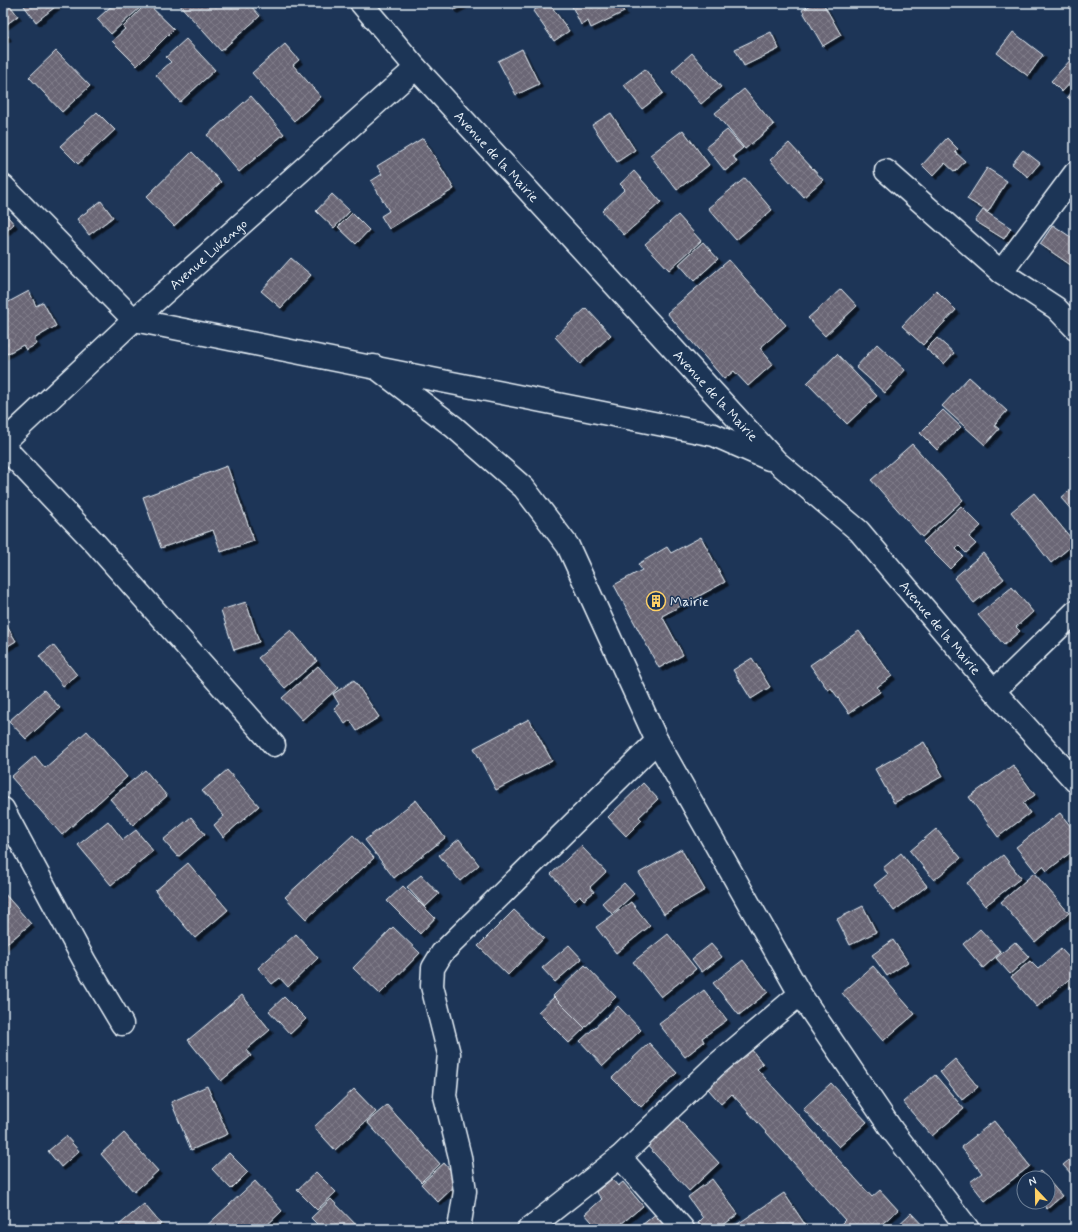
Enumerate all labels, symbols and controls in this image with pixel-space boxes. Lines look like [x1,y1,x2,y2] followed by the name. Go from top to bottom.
[450,108,543,207] street label: Avenue de la Mairie
[166,215,252,294] street label: Avenue Lukengo
[669,346,762,445] street label: Avenue de la Mairie
[895,577,985,679] street label: Avenue de la Mairie
[645,590,667,612] building icon: Mairie
[670,593,709,611] place label: Mairie
[1016,1170,1056,1210] north arrow
[1027,1174,1039,1190] text: N

